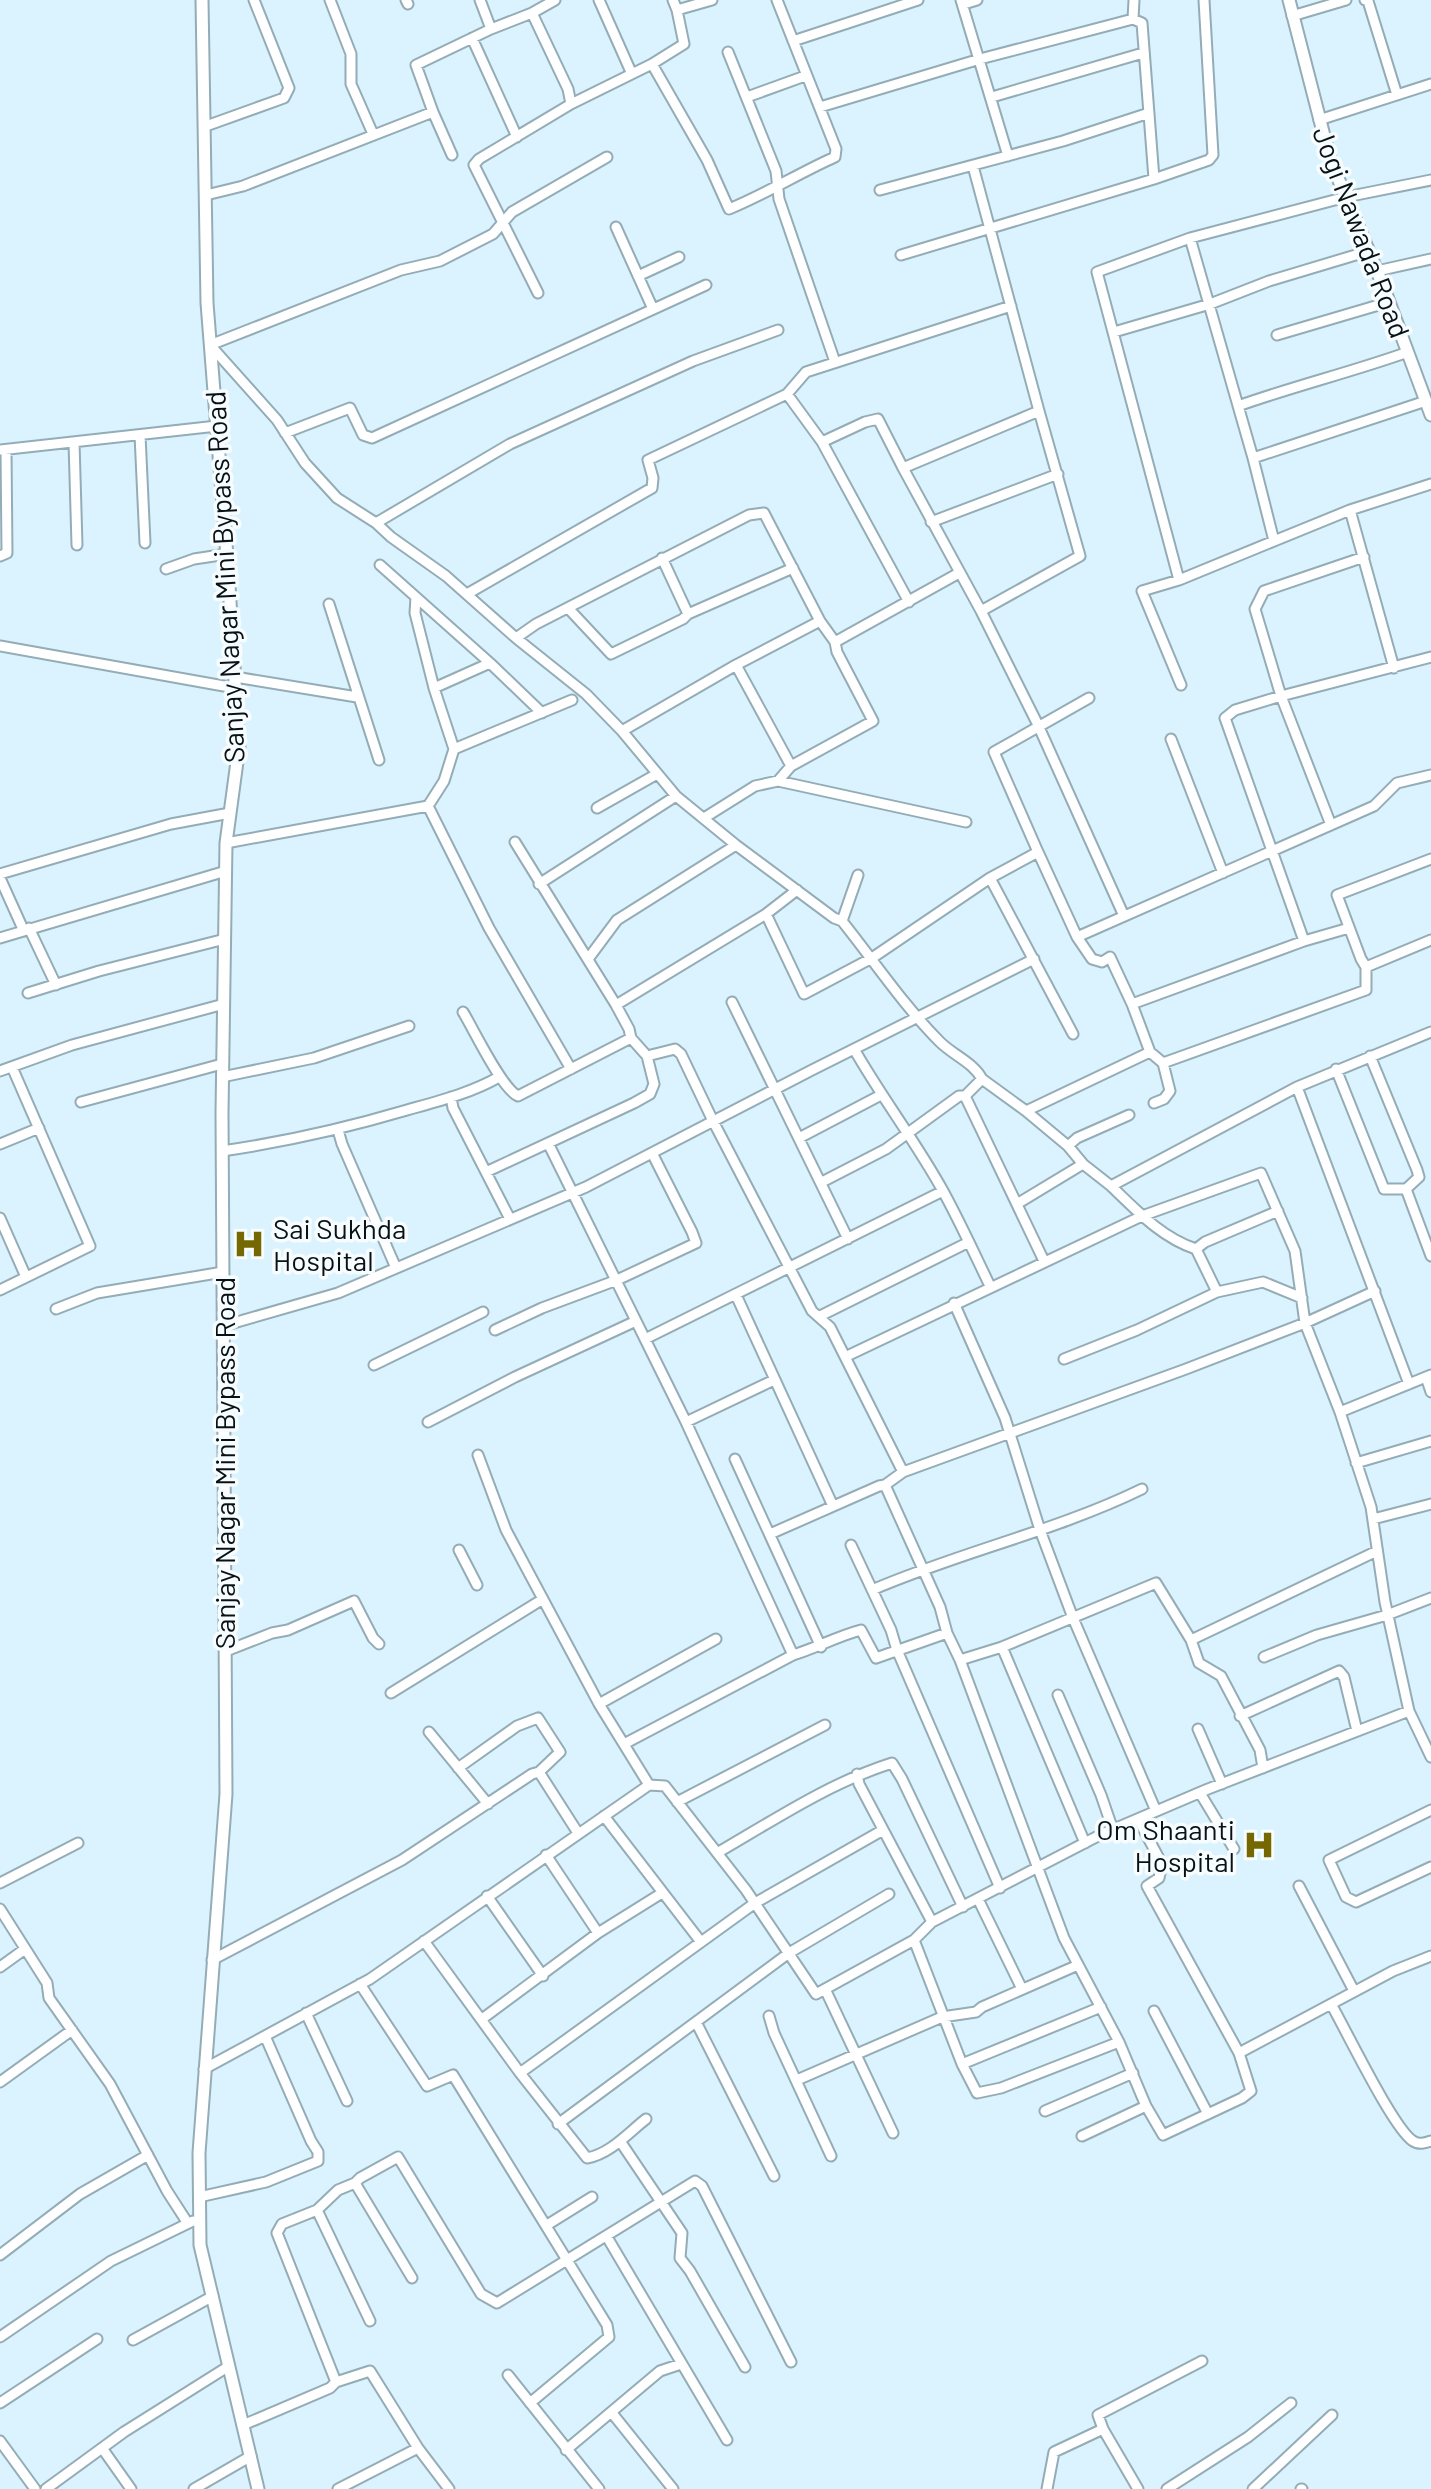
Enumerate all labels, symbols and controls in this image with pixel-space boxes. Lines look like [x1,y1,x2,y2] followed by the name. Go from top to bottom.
[1306,122,1418,342] street label: Jogi Nawada Road
[197,390,251,764] street label: Sanjay Nagar Mini Bypass Road
[273,1211,406,1277] place label: Sai Sukhda Hospital
[232,1227,266,1261] hospital icon: Sai Sukhda Hospital
[207,1277,241,1649] street label: Sanjay Nagar Mini Bypass Road
[1096,1812,1235,1878] place label: Om Shaanti Hospital
[1242,1828,1276,1862] hospital icon: Om Shaanti Hospital

